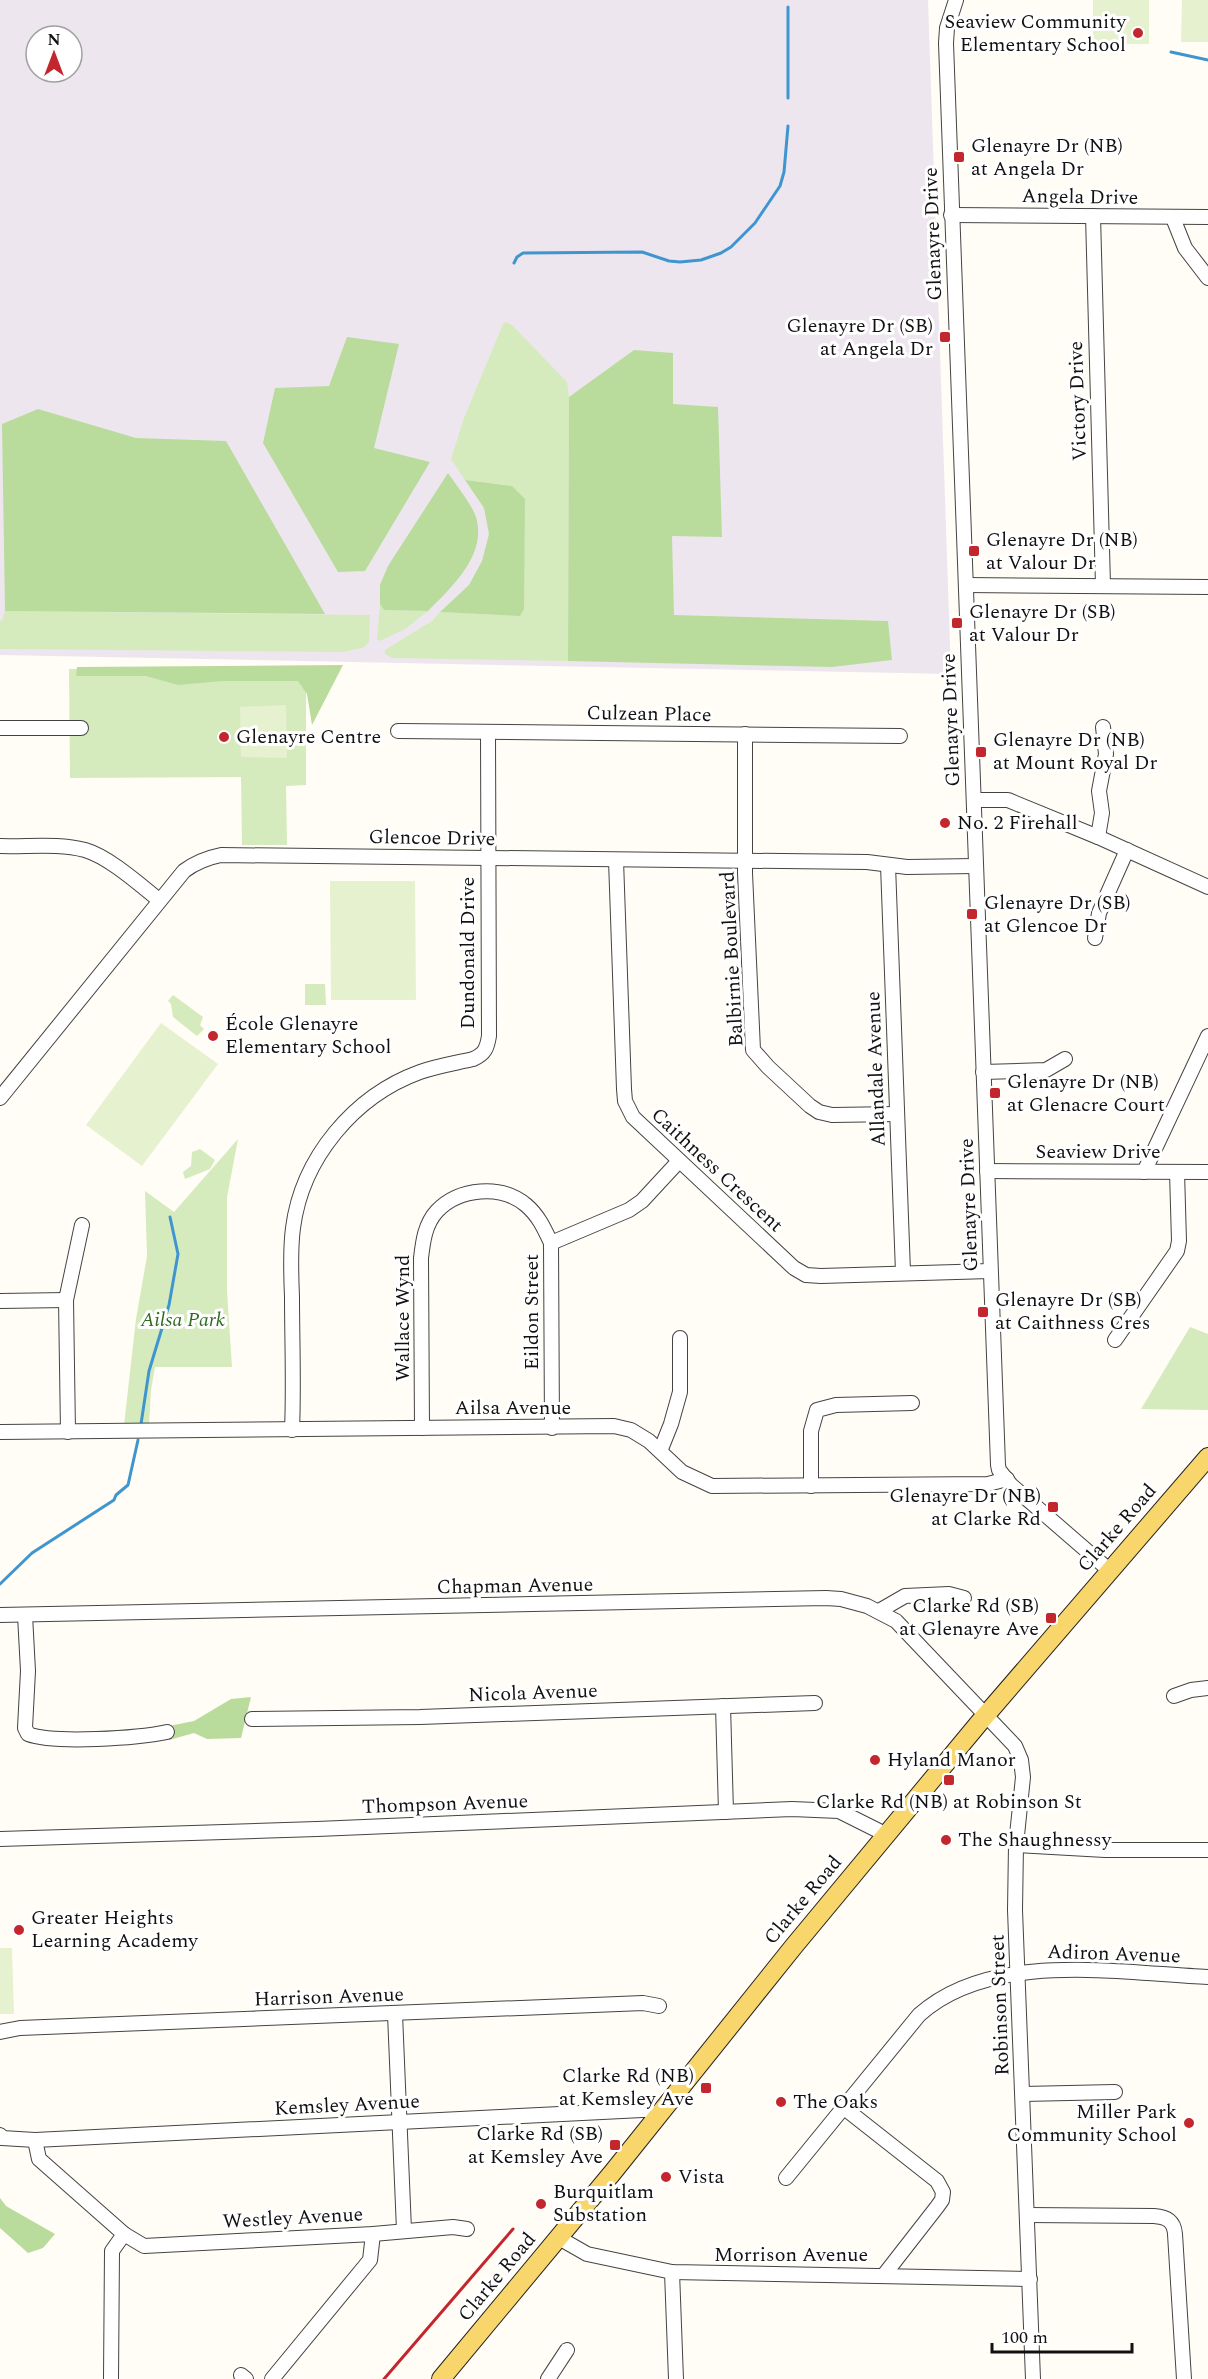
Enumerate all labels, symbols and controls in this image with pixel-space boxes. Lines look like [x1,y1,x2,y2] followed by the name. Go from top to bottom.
[944,7,1127,60] place label: Seaview Community Elementary School
[24,24,84,84] north arrow
[1131,26,1145,40] marker: Seaview Community Elementary School
[47,28,61,52] text: N
[971,131,1123,184] place label: Glenayre Dr (NB) at Angela Dr
[952,150,966,164] marker: Glenayre Dr (NB) at Angela Dr
[916,167,950,301] street label: Glenayre Drive
[1021,181,1139,213] street label: Angela Drive
[786,311,933,364] place label: Glenayre Dr (SB) at Angela Dr
[938,330,952,344] marker: Glenayre Dr (SB) at Angela Dr
[1061,340,1095,462] street label: Victory Drive
[986,525,1138,578] place label: Glenayre Dr (NB) at Valour Dr
[967,544,981,558] marker: Glenayre Dr (NB) at Valour Dr
[969,597,1116,650] place label: Glenayre Dr (SB) at Valour Dr
[950,616,964,630] marker: Glenayre Dr (SB) at Valour Dr
[934,653,968,787] street label: Glenayre Drive
[586,698,712,730] street label: Culzean Place
[236,722,381,752] place label: Glenayre Centre
[993,725,1157,778] place label: Glenayre Dr (NB) at Mount Royal Dr
[217,730,231,744] marker: Glenayre Centre
[974,745,988,759] marker: Glenayre Dr (NB) at Mount Royal Dr
[957,808,1078,838] place label: No. 2 Firehall
[938,816,952,830] marker: No. 2 Firehall
[368,822,496,854] street label: Glencoe Drive
[712,870,752,1048] street label: Balbirnie Boulevard
[453,877,483,1029] street label: Dundonald Drive
[984,888,1131,941] place label: Glenayre Dr (SB) at Glencoe Dr
[965,907,979,921] marker: Glenayre Dr (SB) at Glencoe Dr
[858,991,894,1147] street label: Allandale Avenue
[225,1009,391,1062] place label: École Glenayre Elementary School
[206,1029,220,1043] marker: École Glenayre Elementary School
[1007,1067,1165,1120] place label: Glenayre Dr (NB) at Glenacre Court
[988,1086,1002,1100] marker: Glenayre Dr (NB) at Glenacre Court
[644,1101,790,1239] street label: Caithness Crescent
[1035,1137,1161,1167] street label: Seaview Drive
[952,1138,986,1272] street label: Glenayre Drive
[517,1254,547,1370] street label: Eildon Street
[388,1255,418,1381] street label: Wallace Wynd
[995,1285,1150,1338] place label: Glenayre Dr (SB) at Caithness Cres
[140,1305,226,1335] park label: Ailsa Park
[976,1305,990,1319] marker: Glenayre Dr (SB) at Caithness Cres
[455,1393,571,1423] street label: Ailsa Avenue
[1070,1477,1164,1579] street label: Clarke Road
[889,1481,1041,1534] place label: Glenayre Dr (NB) at Clarke Rd
[1046,1500,1060,1514] marker: Glenayre Dr (NB) at Clarke Rd
[436,1570,594,1602] street label: Chapman Avenue
[899,1591,1039,1644] place label: Clarke Rd (SB) at Glenayre Ave
[1044,1611,1058,1625] marker: Clarke Rd (SB) at Glenayre Ave
[468,1676,598,1710] street label: Nicola Avenue
[887,1745,1016,1775] place label: Hyland Manor
[868,1753,882,1767] marker: Hyland Manor
[942,1773,956,1787] marker: Clarke Rd (NB) at Robinson St
[361,1786,529,1822] street label: Thompson Avenue
[816,1787,1082,1817] place label: Clarke Rd (NB) at Robinson St
[958,1825,1113,1855] place label: The Shaughnessy
[939,1833,953,1847] marker: The Shaughnessy
[757,1849,849,1951] street label: Clarke Road
[31,1903,199,1956] place label: Greater Heights Learning Academy
[12,1923,26,1937] marker: Greater Heights Learning Academy
[983,1934,1017,2076] street label: Robinson Street
[1047,1937,1181,1971] street label: Adiron Avenue
[253,1979,405,2015] street label: Harrison Avenue
[559,2061,694,2114] place label: Clarke Rd (NB) at Kemsley Ave
[699,2081,713,2095] marker: Clarke Rd (NB) at Kemsley Ave
[273,2086,421,2124] street label: Kemsley Avenue
[793,2087,878,2117] place label: The Oaks
[774,2095,788,2109] marker: The Oaks
[1007,2097,1177,2150] place label: Miller Park Community School
[1182,2116,1196,2130] marker: Miller Park Community School
[468,2119,603,2172] place label: Clarke Rd (SB) at Kemsley Ave
[608,2138,622,2152] marker: Clarke Rd (SB) at Kemsley Ave
[678,2162,725,2192] place label: Vista
[659,2170,673,2184] marker: Vista
[553,2177,654,2230] place label: Burquitlam Substation
[534,2197,548,2211] marker: Burquitlam Substation
[222,2199,364,2237] street label: Westley Avenue
[451,2226,543,2328] street label: Clarke Road
[714,2240,868,2270] street label: Morrison Avenue
[992,2316,1132,2354] scale bar
[1001,2324,1048,2351] text: 100 m

